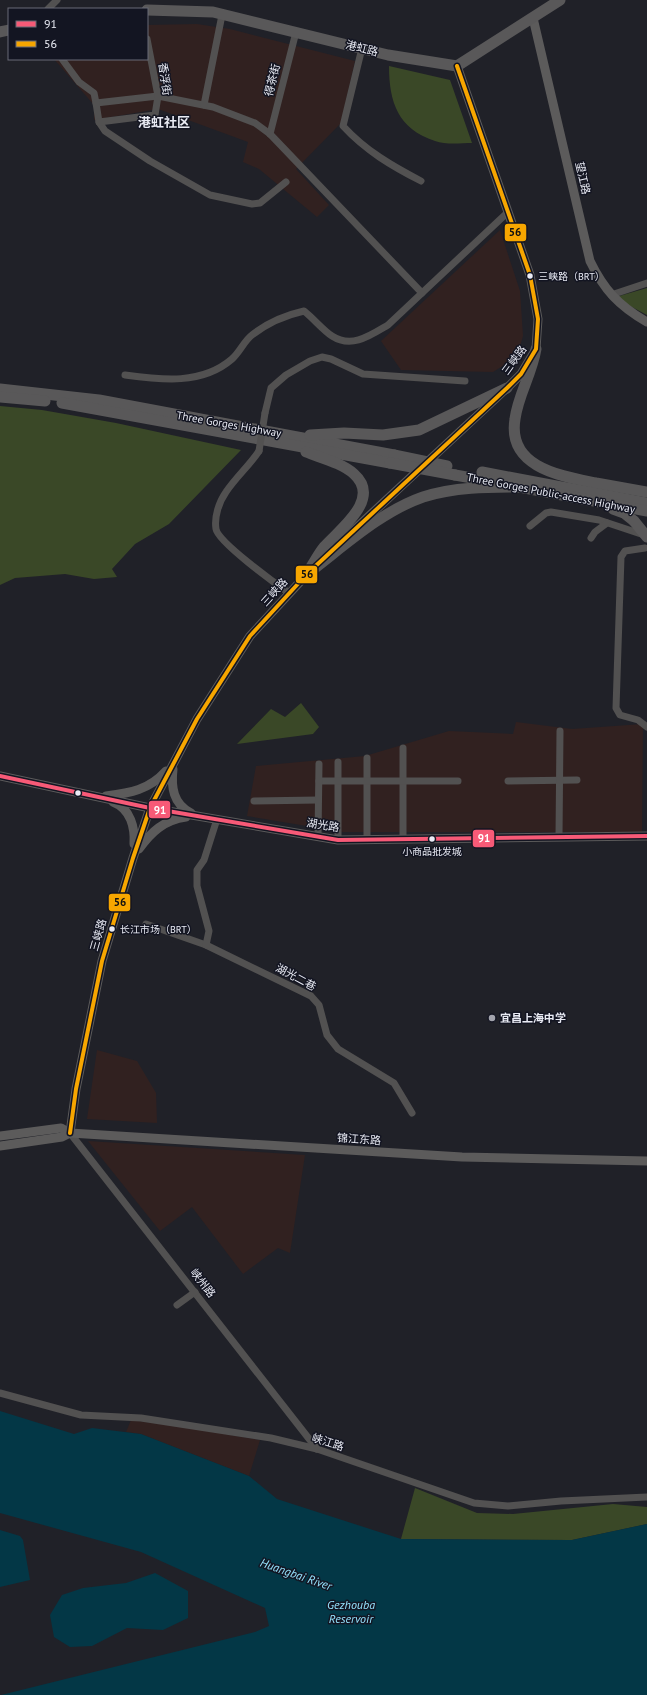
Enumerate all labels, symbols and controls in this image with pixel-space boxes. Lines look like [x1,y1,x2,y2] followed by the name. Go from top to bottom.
[8,8,148,60] legend
[44,16,57,31] text: 91
[44,36,57,51] text: 56
[344,37,380,59] street label: 港虹路
[156,62,174,96] street label: 香浮街
[261,62,283,98] street label: 得茶街
[138,114,190,131] district label: 港虹社区
[572,160,594,196] street label: 望江路
[504,223,527,242] line badge: 56
[509,225,521,239] text: 56
[538,270,605,283] place label: 三峡路（BRT）
[525,271,535,281] marker: 三峡路（BRT）
[499,343,529,377] street label: 三峡路
[175,408,283,440] street label: Three Gorges Highway
[466,470,637,516] street label: Three Gorges Public-access Highway
[295,565,318,584] line badge: 56
[301,567,313,581] text: 56
[258,575,290,609] street label: 三峡路
[73,788,83,798] unlabelled marker
[148,800,171,819] line badge: 91
[154,803,166,817] text: 91
[306,816,340,834] street label: 湖光路
[472,829,495,848] line badge: 91
[478,831,490,845] text: 91
[427,834,437,844] marker: 小商品批发城
[402,845,462,858] place label: 小商品批发城
[108,893,131,912] line badge: 56
[114,895,126,909] text: 56
[87,917,109,953] street label: 三峡路
[120,923,197,936] place label: 长江市场（BRT）
[107,924,117,934] marker: 长江市场（BRT）
[273,960,319,994] street label: 湖光二巷
[500,1011,566,1025] place label: 宜昌上海中学
[487,1013,497,1023] marker: 宜昌上海中学
[337,1130,381,1148] street label: 锦江东路
[187,1266,219,1300] street label: 峡州路
[310,1430,346,1454] street label: 峡江路
[258,1555,335,1594] water label: Huangbai River
[327,1597,375,1626] water label: Gezhouba Reservoir

